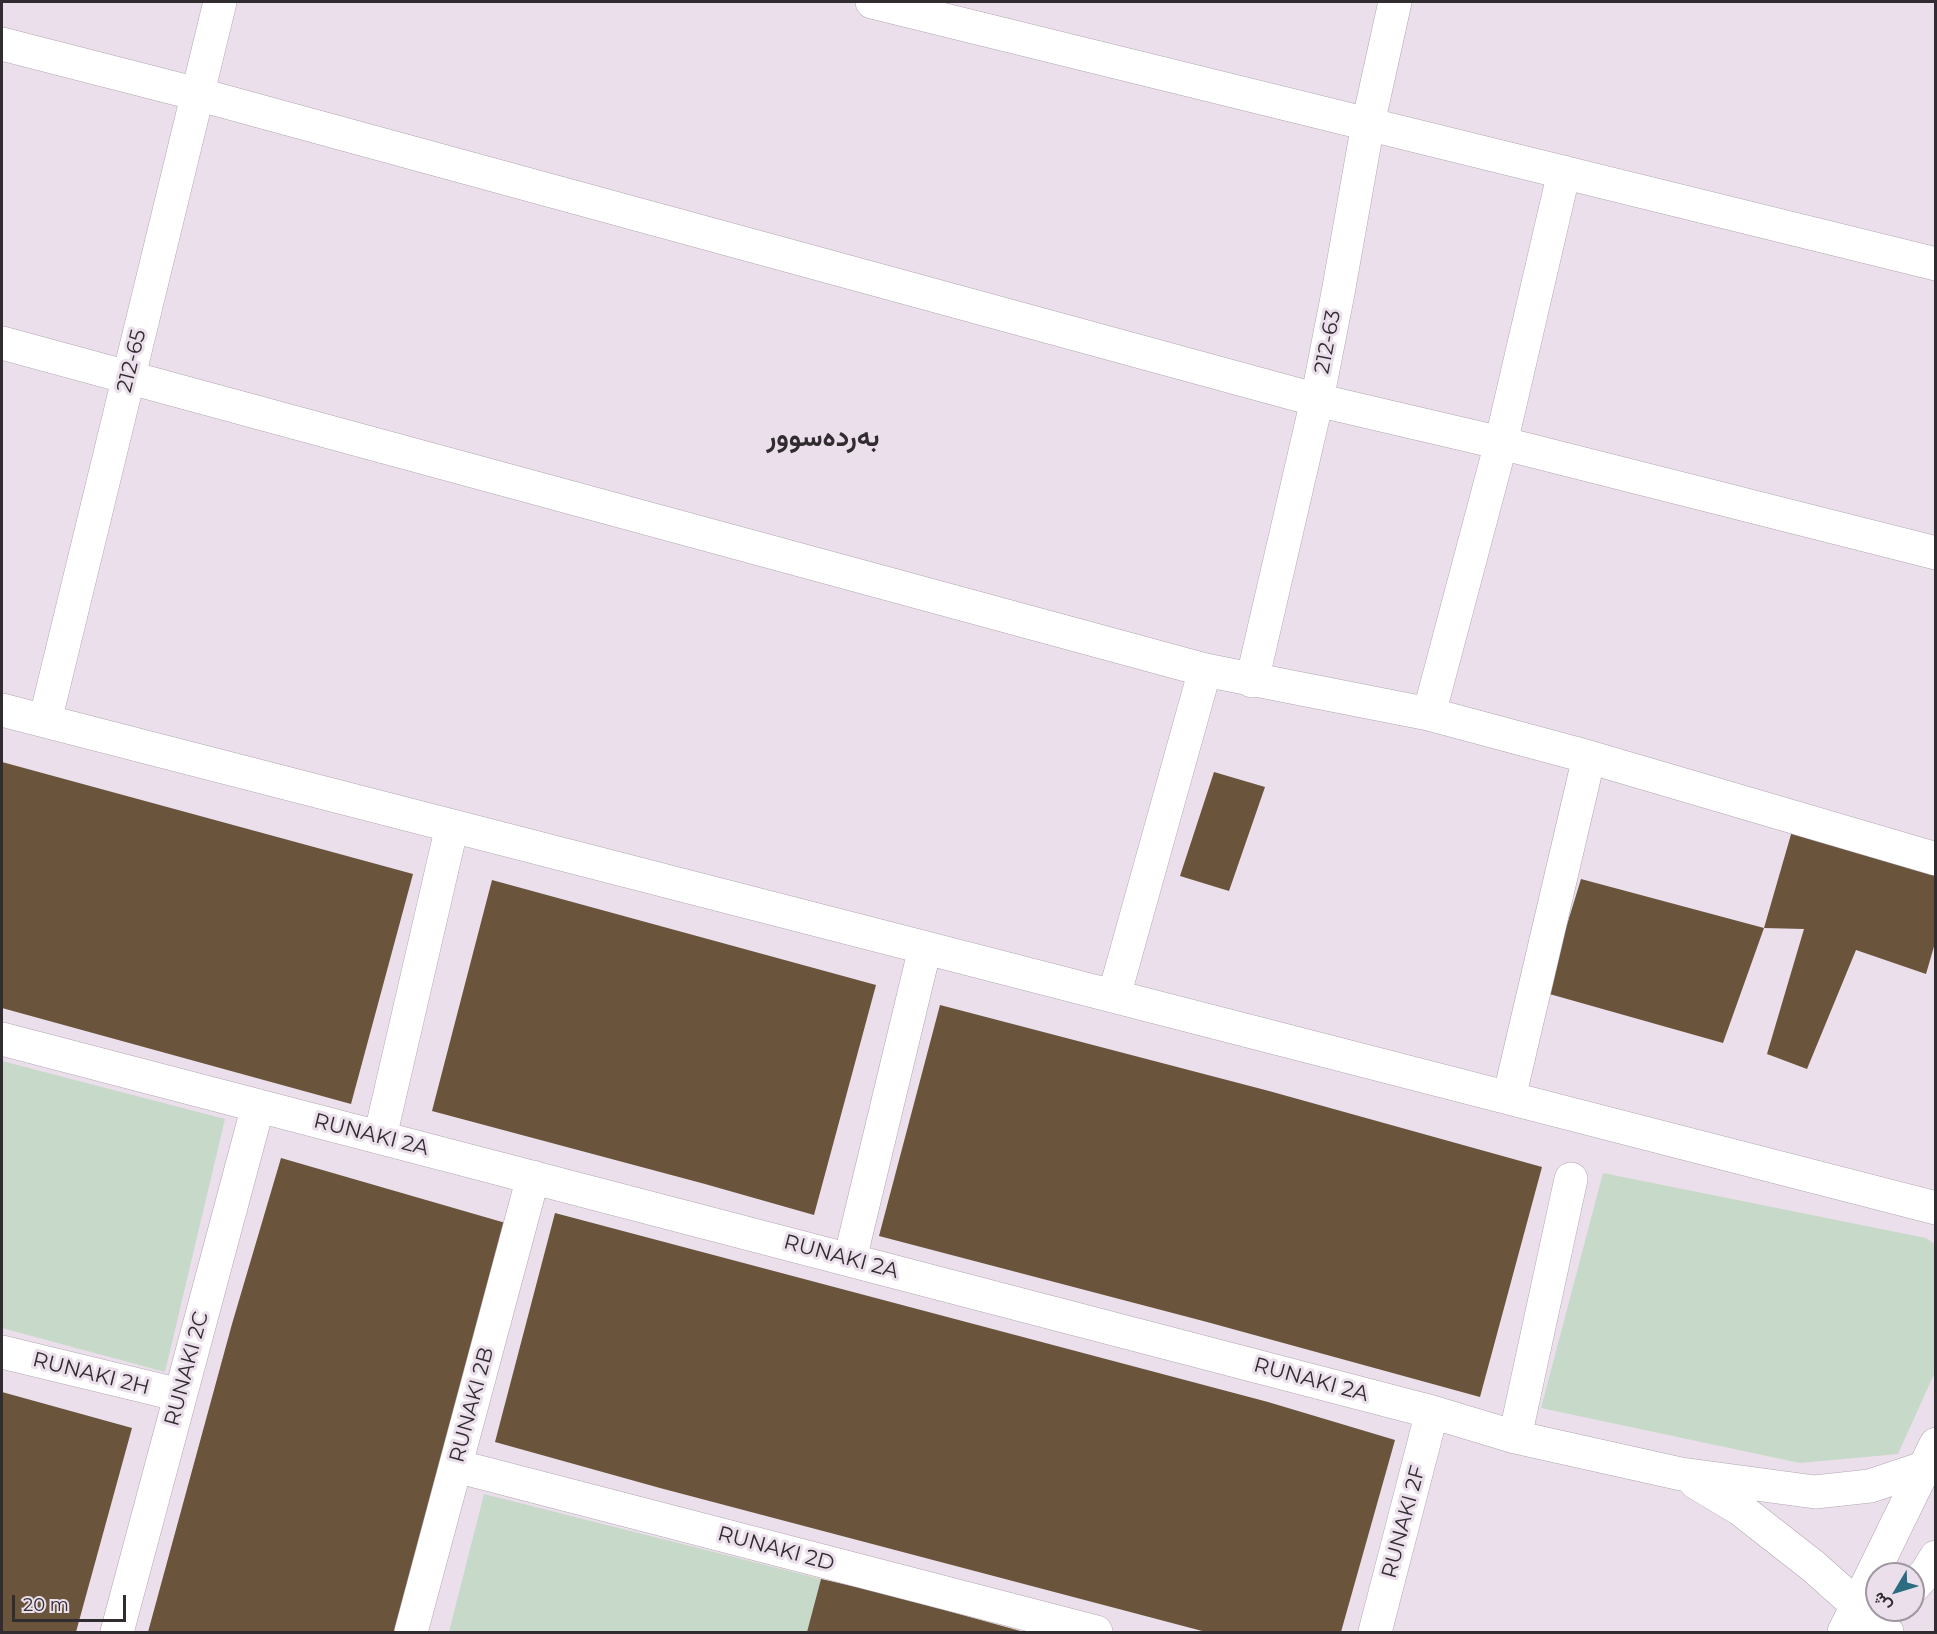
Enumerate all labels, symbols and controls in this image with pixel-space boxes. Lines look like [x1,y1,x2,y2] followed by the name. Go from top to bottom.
[1310,308,1346,376] street label: 212-63
[112,327,152,395] street label: 212-65
[767,422,879,454] district label: بەردەسوور
[311,1109,431,1161] street label: RUNAKI 2A
[781,1230,901,1284] street label: RUNAKI 2A
[160,1309,214,1429] street label: RUNAKI 2C
[444,1345,500,1465] street label: RUNAKI 2B
[30,1347,152,1401] street label: RUNAKI 2H
[1251,1353,1371,1407] street label: RUNAKI 2A
[1377,1463,1431,1581] street label: RUNAKI 2F
[715,1521,837,1577] street label: RUNAKI 2D
[1865,1562,1925,1622] north arrow
[15,1583,129,1621] scale bar
[1869,1589,1895,1616] text: ش
[23,1594,69,1616] text: 20 m

